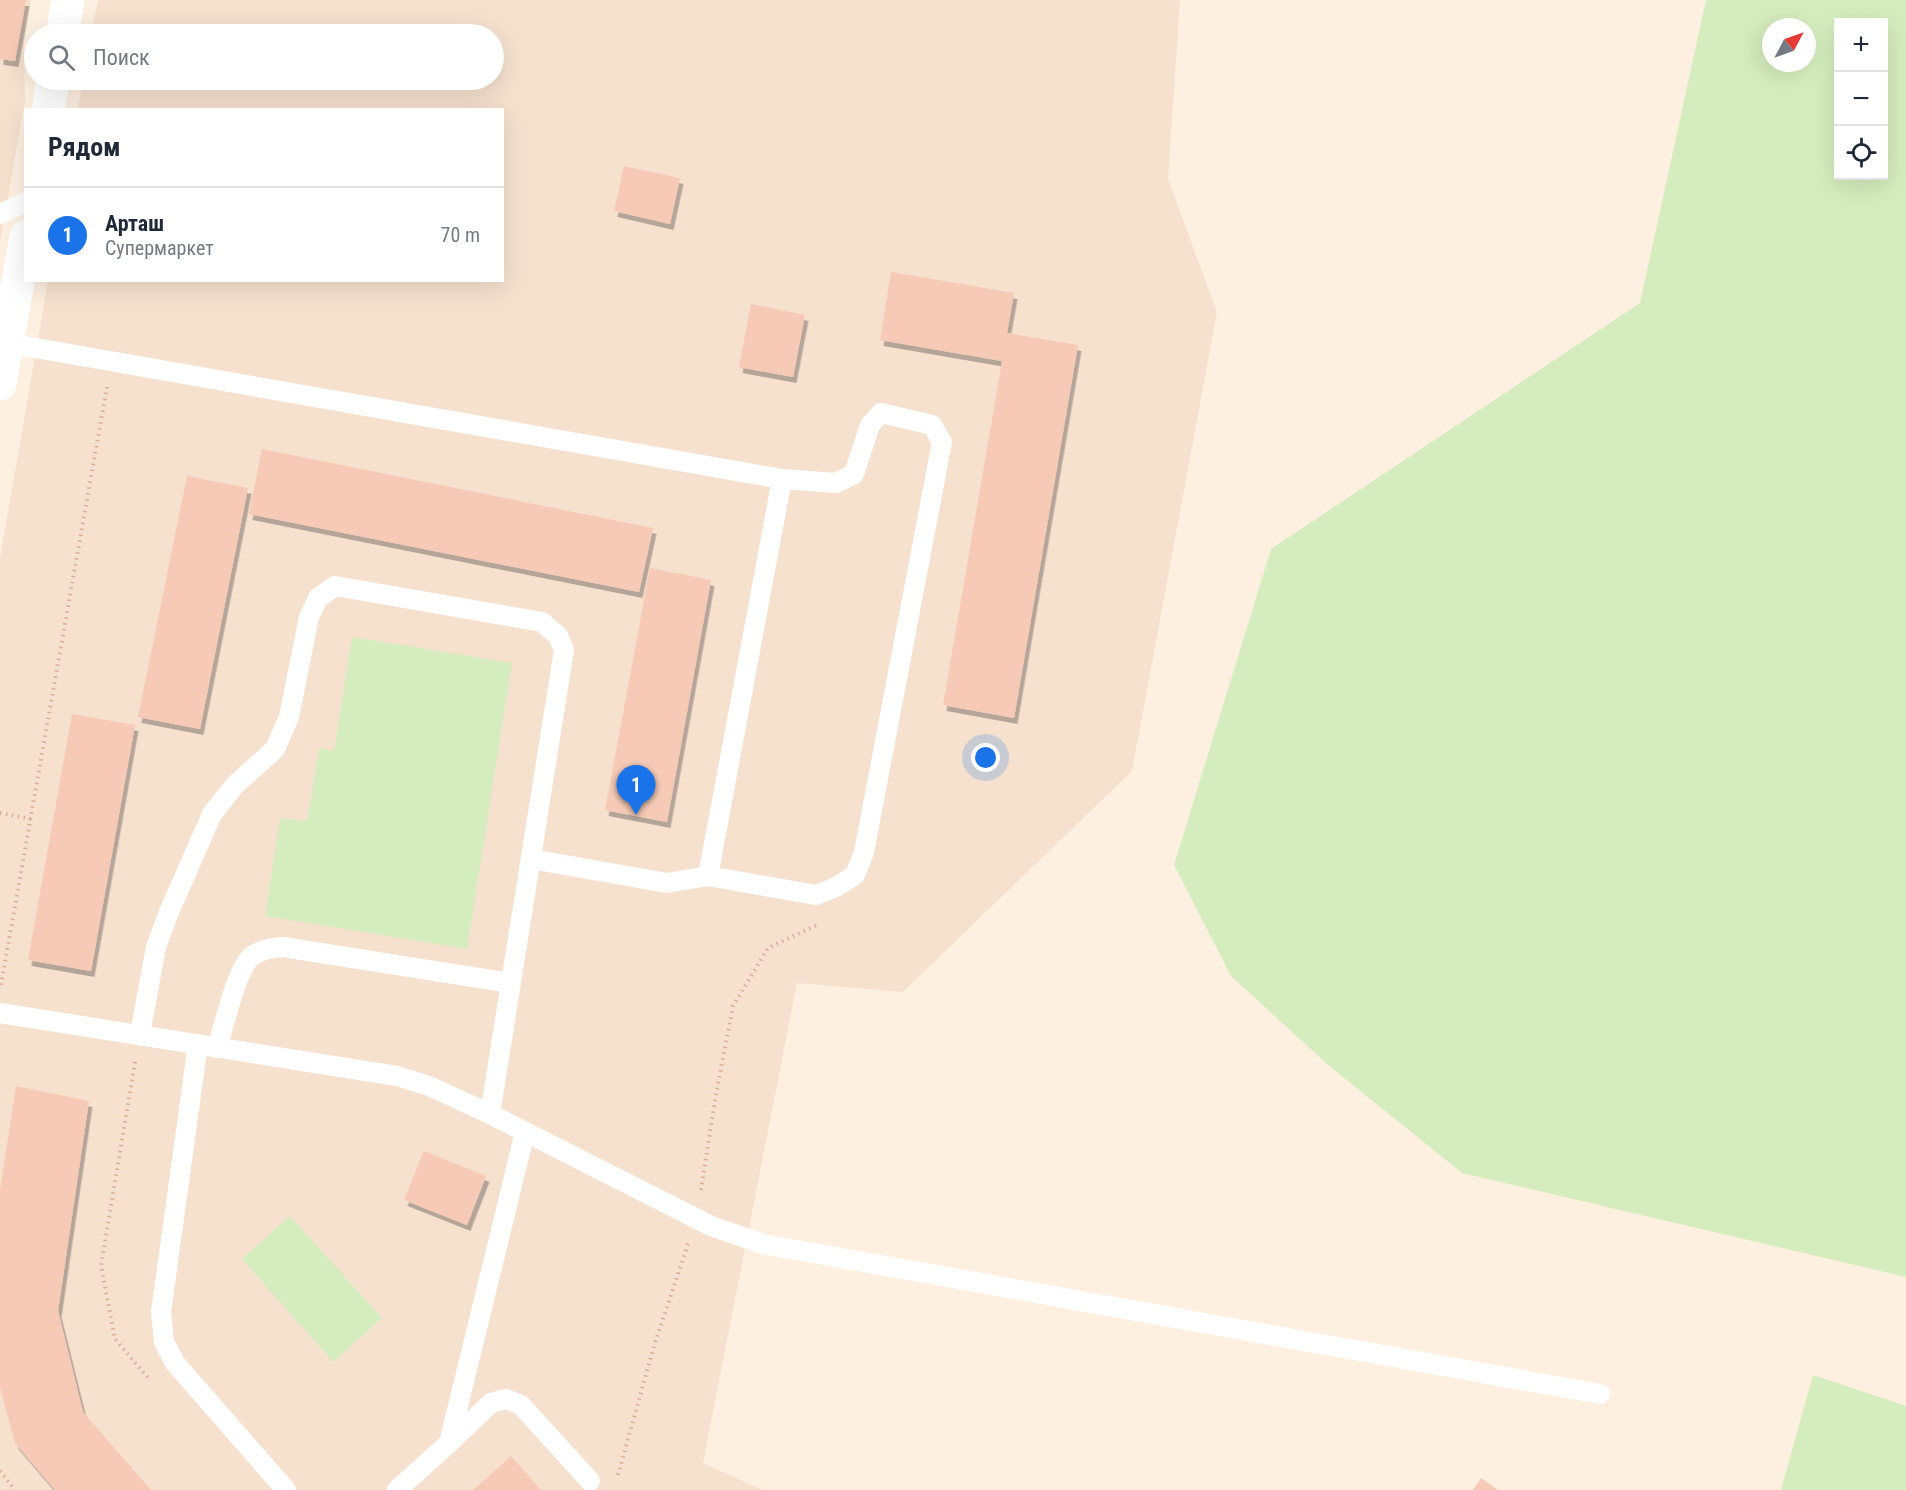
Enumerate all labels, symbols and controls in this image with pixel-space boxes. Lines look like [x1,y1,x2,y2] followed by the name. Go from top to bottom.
[1762,18,1816,72] north arrow
[1834,18,1888,180] map controls
[1834,18,1888,72] button: +
[24,24,504,90] search box
[45,41,78,74] icon: search
[93,45,150,70] text: Поиск
[1834,72,1888,126] button: −
[1834,126,1888,180] button: locate
[48,132,120,162] text: Рядом
[105,211,164,236] text: Арташ
[62,223,73,247] text: 1
[441,223,480,247] text: 70 m
[105,236,214,260] text: Супермаркет
[971,743,1000,772] your location
[616,766,656,815] pin: 1

